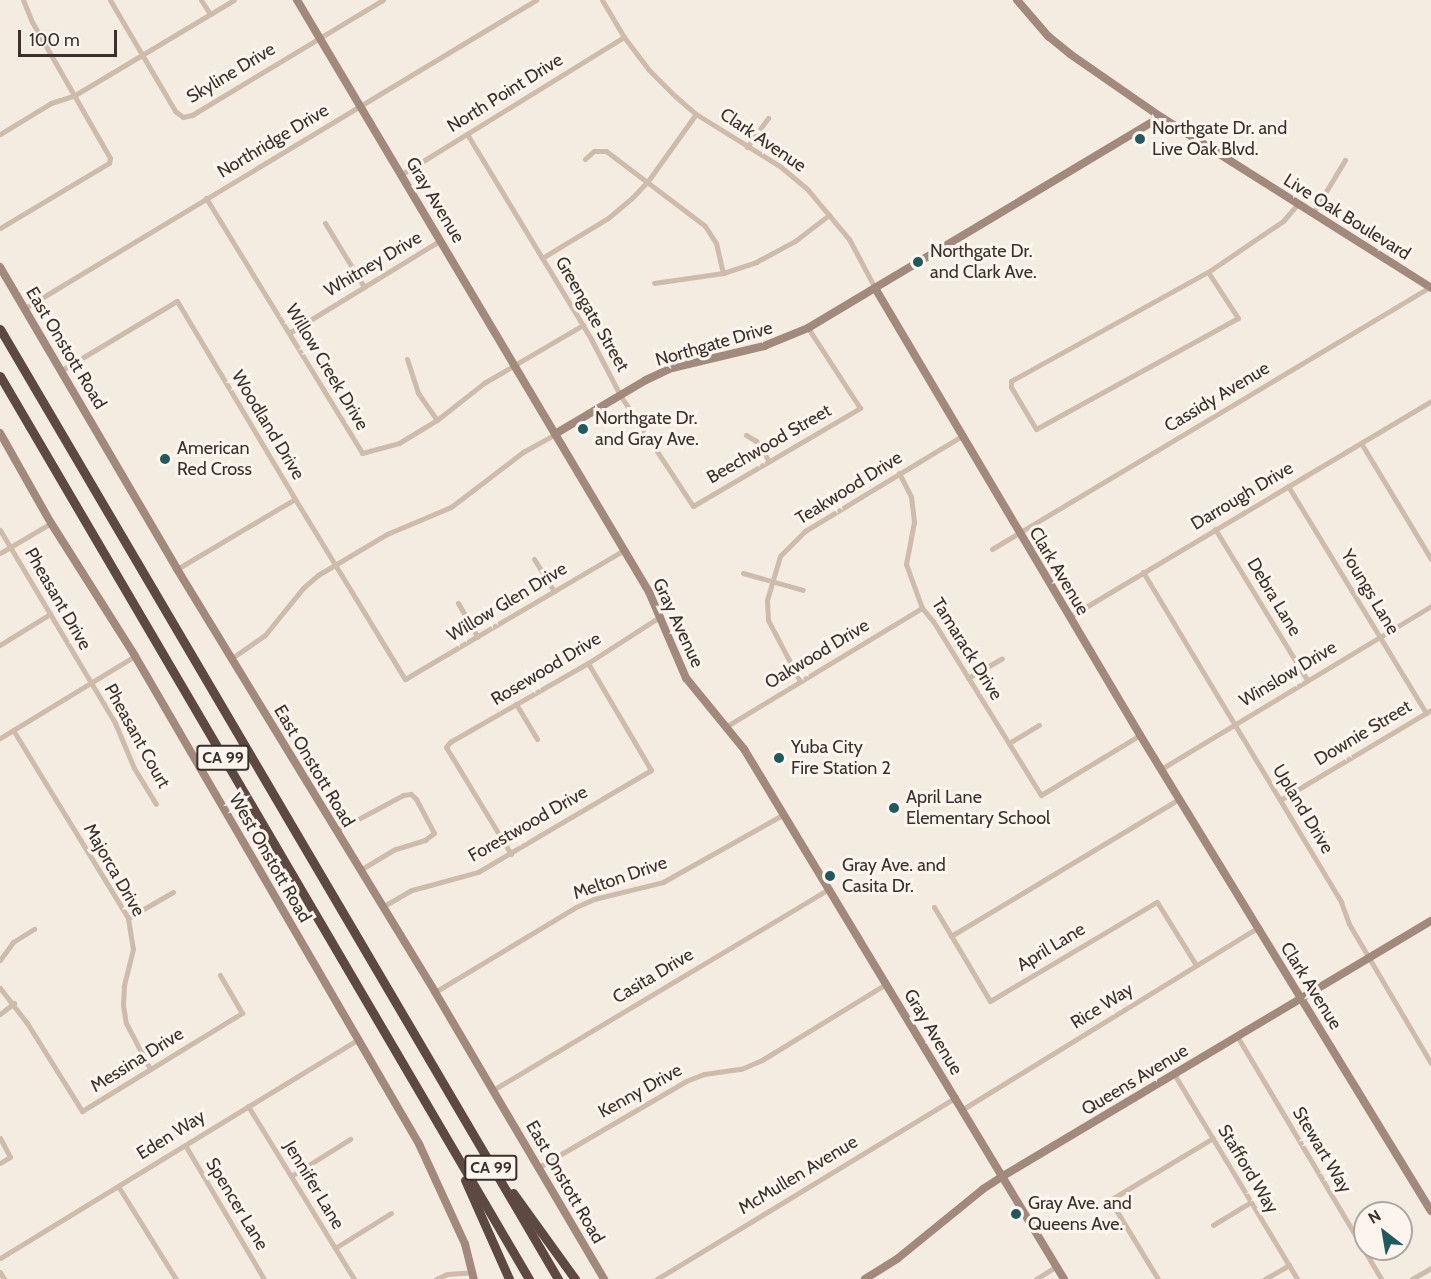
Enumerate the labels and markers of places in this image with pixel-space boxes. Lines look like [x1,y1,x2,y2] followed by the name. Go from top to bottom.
[1152,118,1287,160] place label: Northgate Dr. and Live Oak Blvd.
[1133,132,1147,146] marker: Northgate Dr. and Live Oak Blvd.
[930,241,1037,284] place label: Northgate Dr. and Clark Ave.
[911,255,925,269] marker: Northgate Dr. and Clark Ave.
[595,408,699,450] place label: Northgate Dr. and Gray Ave.
[576,422,590,436] marker: Northgate Dr. and Gray Ave.
[177,438,252,480] place label: American Red Cross
[158,452,172,466] marker: American Red Cross
[791,737,891,780] place label: Yuba City Fire Station 2
[772,751,786,765] marker: Yuba City Fire Station 2
[906,787,1050,830] place label: April Lane Elementary School
[887,801,901,815] marker: April Lane Elementary School
[842,855,946,898] place label: Gray Ave. and Casita Dr.
[823,869,837,883] marker: Gray Ave. and Casita Dr.
[1028,1193,1132,1236] place label: Gray Ave. and Queens Ave.
[1009,1207,1023,1221] marker: Gray Ave. and Queens Ave.

